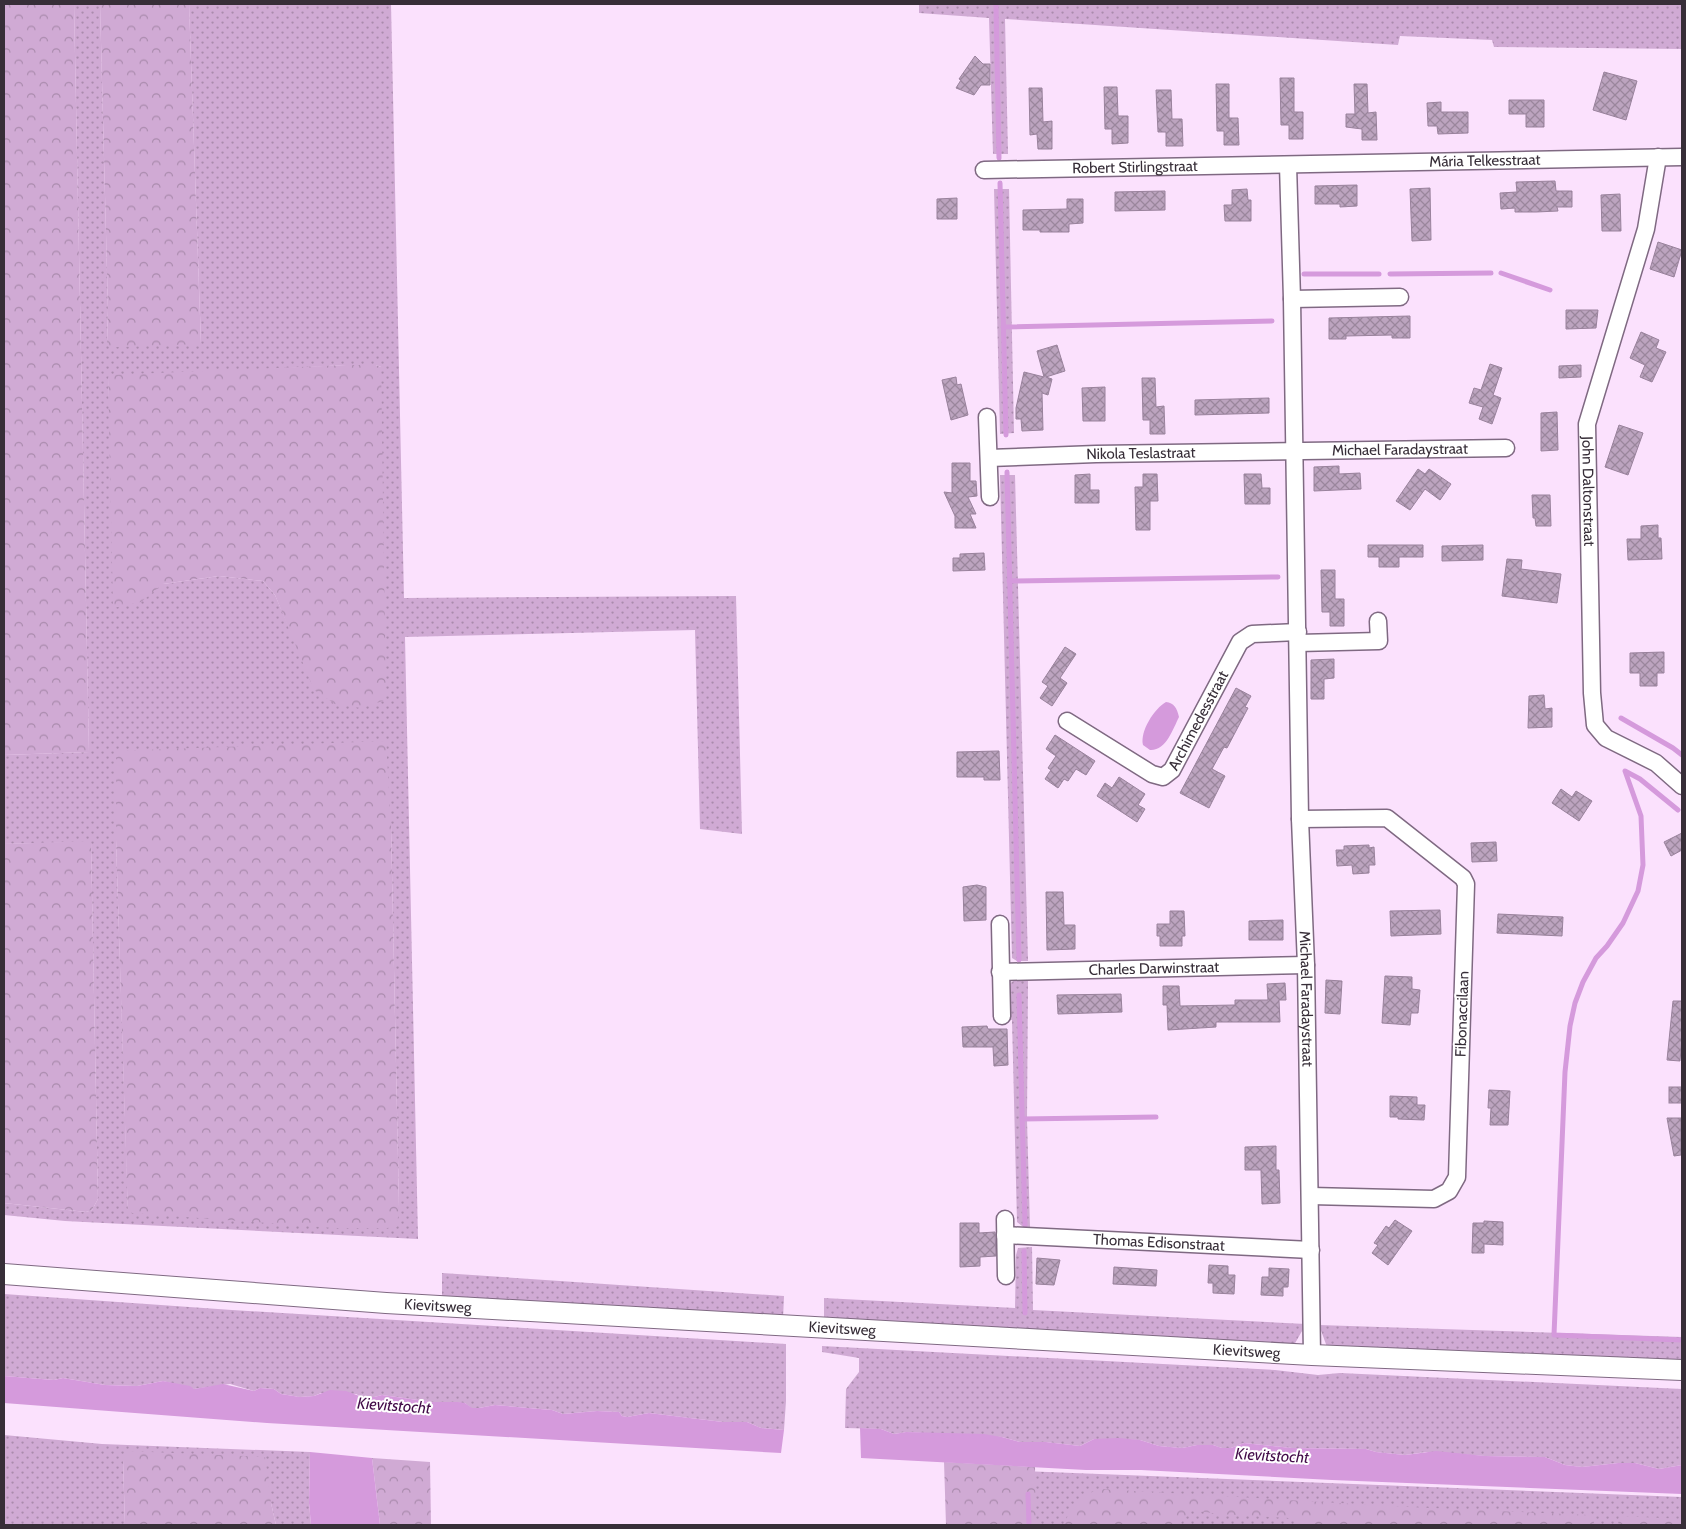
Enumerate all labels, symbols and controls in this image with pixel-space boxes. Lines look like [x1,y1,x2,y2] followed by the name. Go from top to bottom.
[1429,151,1541,171] street label: Mária Telkesstraat
[1072,157,1198,177] street label: Robert Stirlingstraat
[1578,435,1598,546] street label: John Daltonstraat
[1332,440,1468,460] street label: Michael Faradaystraat
[1086,444,1196,463] street label: Nikola Teslastraat
[1164,668,1232,773] street label: Archimedesstraat
[1296,930,1317,1067] street label: Michael Faradaystraat
[1088,958,1219,979] street label: Charles Darwinstraat
[1452,971,1472,1057] street label: Fibonaccilaan
[1092,1230,1225,1255] street label: Thomas Edisonstraat
[404,1295,473,1317] street label: Kievitsweg
[808,1318,877,1340] street label: Kievitsweg
[1212,1340,1281,1362] street label: Kievitsweg
[356,1393,433,1418] water label: Kievitstocht
[1235,1444,1310,1467] water label: Kievitstocht

